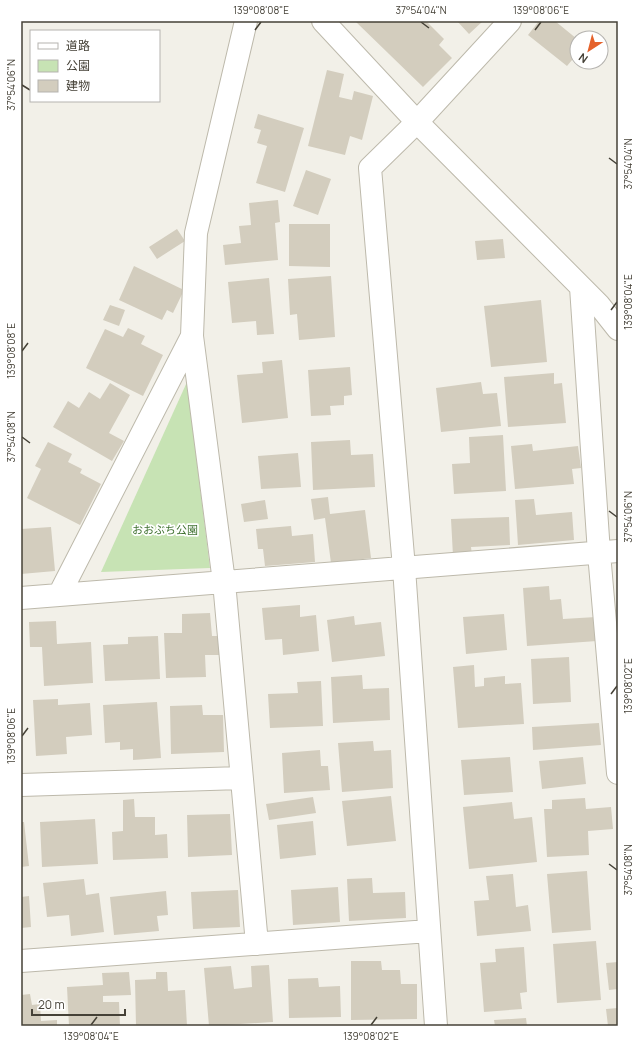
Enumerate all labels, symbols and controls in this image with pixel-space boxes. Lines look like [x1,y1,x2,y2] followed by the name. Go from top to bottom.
[233,3,289,17] text: 139°08'08"E
[395,3,447,17] text: 37°54'04"N
[513,3,569,17] text: 139°08'06"E
[30,30,160,102] legend
[569,30,609,70] north arrow
[66,37,90,54] text: 道路
[575,50,590,67] text: N
[66,57,90,74] text: 公園
[4,59,18,111] text: 37°54'06"N
[66,77,90,94] text: 建物
[621,138,635,190] text: 37°54'04"N
[621,274,635,330] text: 139°08'04"E
[4,323,18,379] text: 139°08'08"E
[4,411,18,463] text: 37°54'08"N
[621,491,635,543] text: 37°54'06"N
[132,522,198,537] park label: おおぶち公園
[621,658,635,714] text: 139°08'02"E
[4,708,18,764] text: 139°08'06"E
[621,844,635,896] text: 37°54'08"N
[32,991,125,1017] scale bar
[38,996,65,1013] text: 20 m
[63,1029,119,1043] text: 139°08'04"E
[343,1029,399,1043] text: 139°08'02"E

